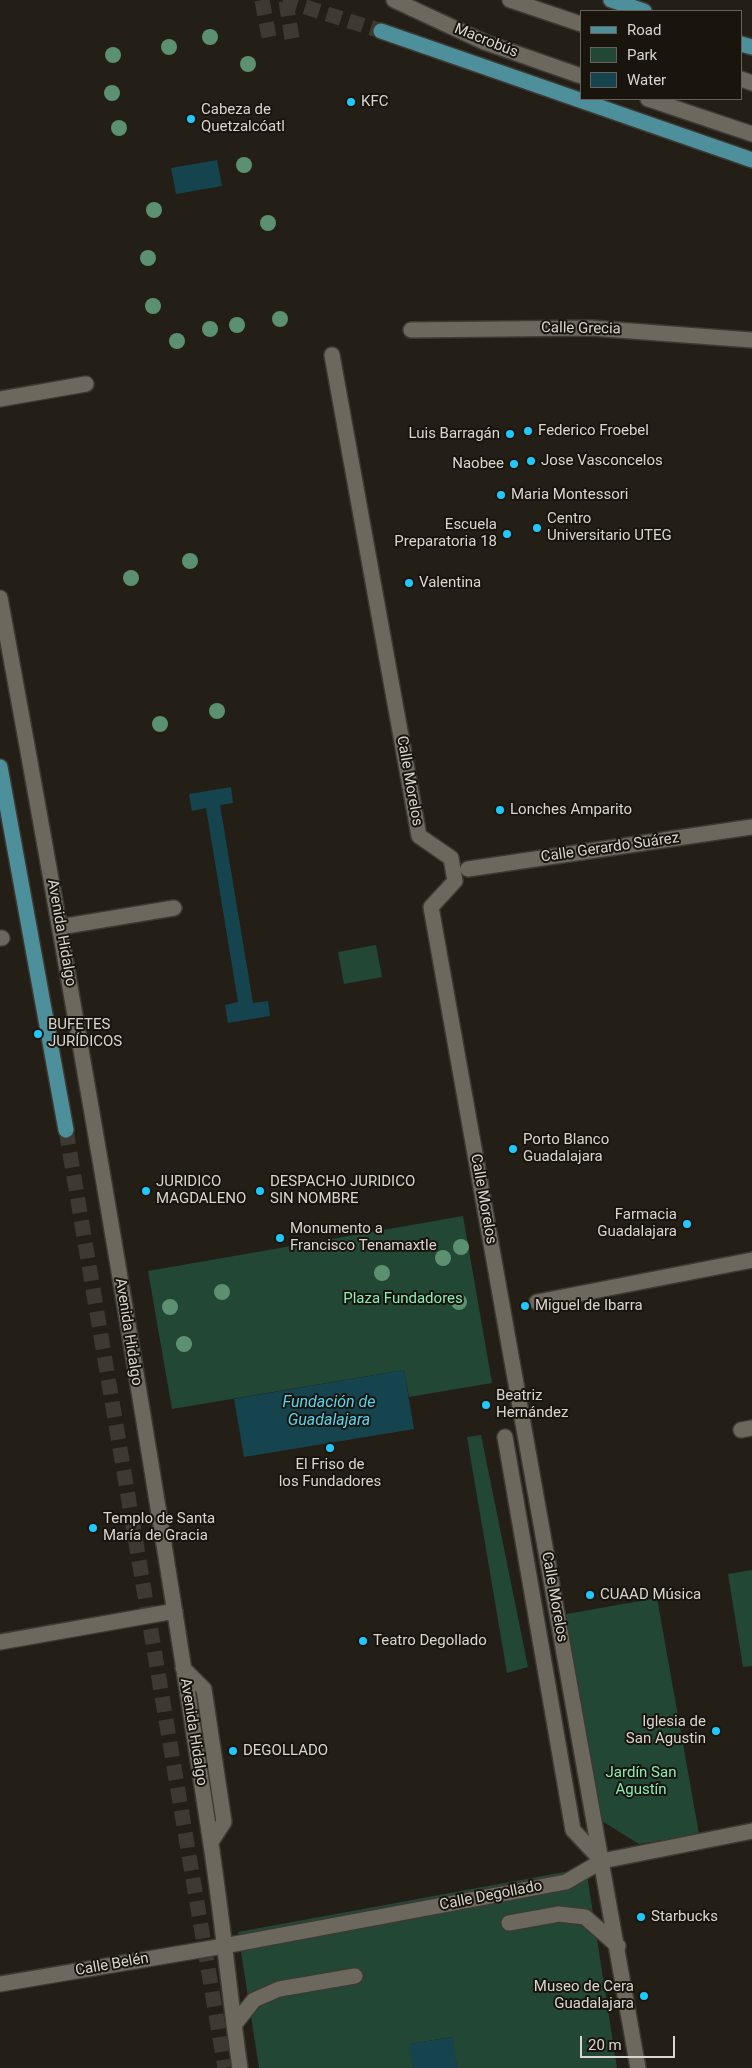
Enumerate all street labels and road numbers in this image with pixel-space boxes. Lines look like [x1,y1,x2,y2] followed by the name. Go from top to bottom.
[452,20,520,62] street label: Macrobús
[541,319,621,339] street label: Calle Grecia
[392,734,426,828] street label: Calle Morelos
[540,829,680,867] street label: Calle Gerardo Suárez
[43,878,79,988] street label: Avenida Hidalgo
[466,1152,500,1246] street label: Calle Morelos
[111,1277,145,1387] street label: Avenida Hidalgo
[537,1550,571,1644] street label: Calle Morelos
[176,1677,210,1787] street label: Avenida Hidalgo
[438,1877,544,1915] street label: Calle Degollado
[74,1950,150,1980] street label: Calle Belén

